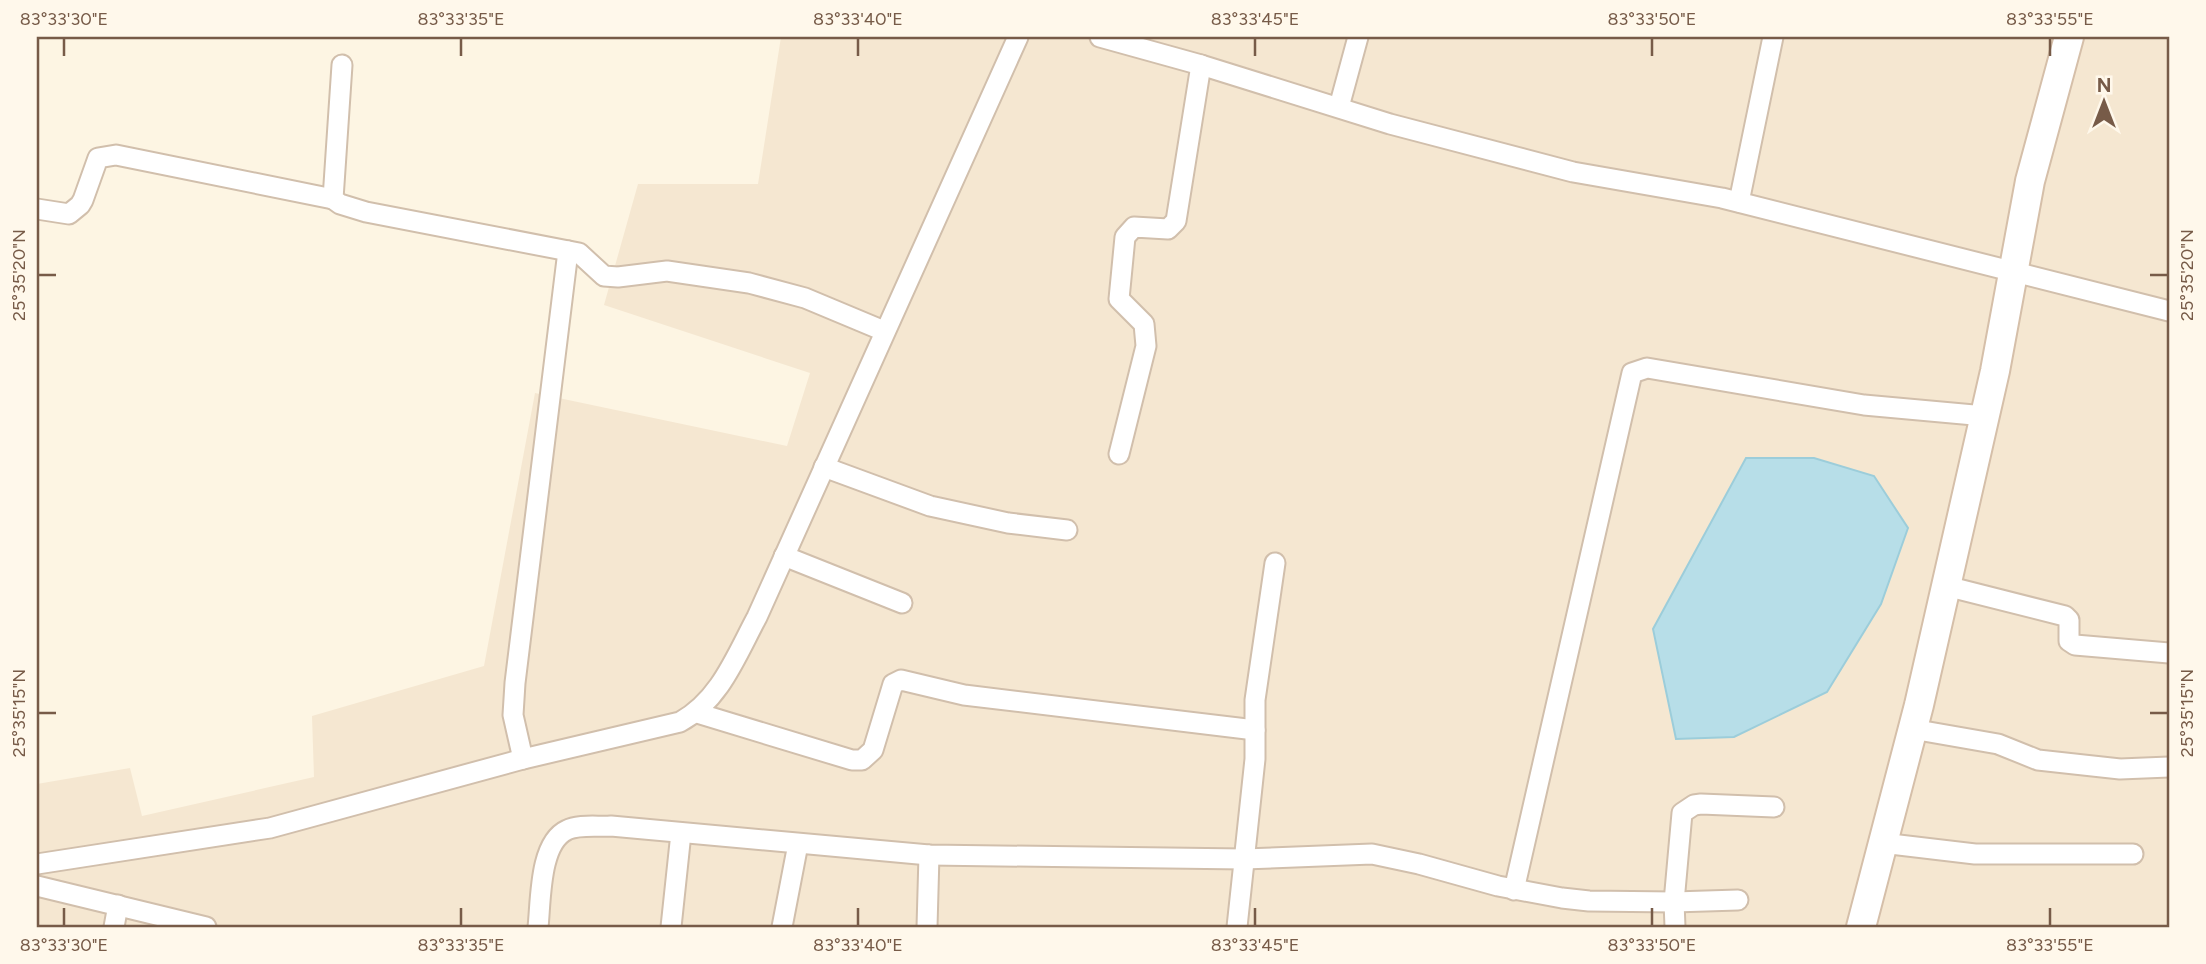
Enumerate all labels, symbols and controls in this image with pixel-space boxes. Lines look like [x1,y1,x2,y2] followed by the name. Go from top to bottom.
[20,8,108,30] text: 83°33'30"E
[417,8,505,30] text: 83°33'35"E
[813,8,903,30] text: 83°33'40"E
[1211,8,1299,30] text: 83°33'45"E
[1608,8,1696,30] text: 83°33'50"E
[2006,8,2094,30] text: 83°33'55"E
[2070,66,2140,136] north arrow
[2097,74,2111,97] text: N
[8,229,30,321] text: 25°35'20"N
[2176,229,2198,321] text: 25°35'20"N
[8,669,30,757] text: 25°35'15"N
[2176,669,2198,757] text: 25°35'15"N
[20,934,108,956] text: 83°33'30"E
[417,934,505,956] text: 83°33'35"E
[813,934,903,956] text: 83°33'40"E
[1211,934,1299,956] text: 83°33'45"E
[1608,934,1696,956] text: 83°33'50"E
[2006,934,2094,956] text: 83°33'55"E

